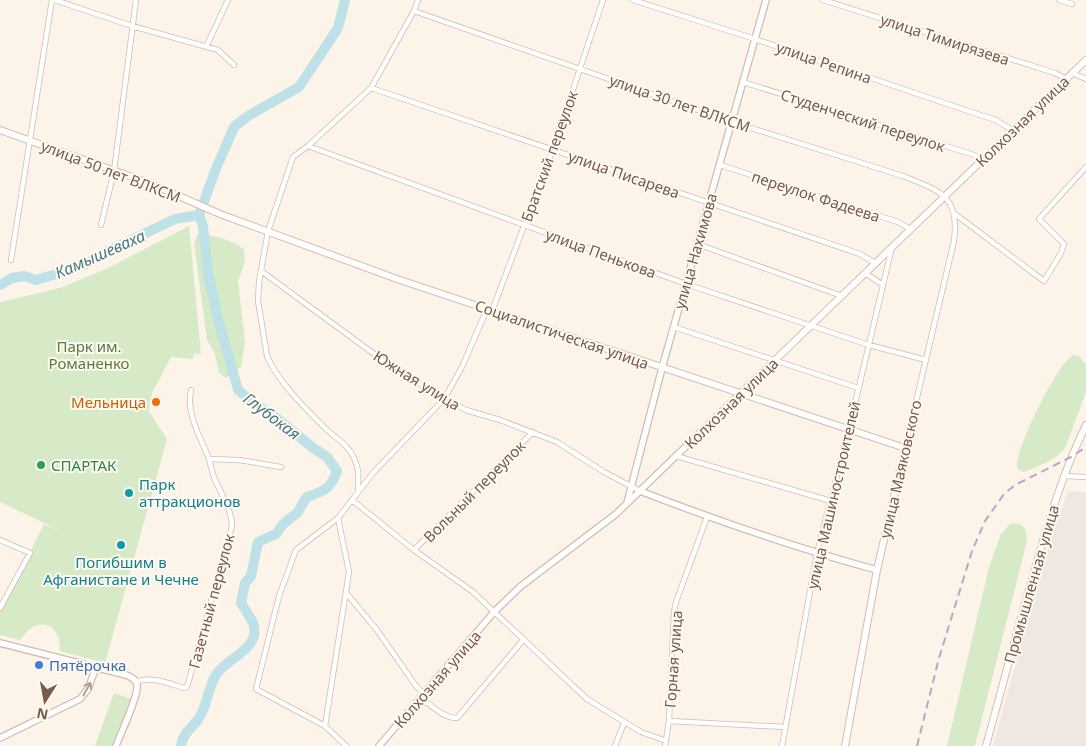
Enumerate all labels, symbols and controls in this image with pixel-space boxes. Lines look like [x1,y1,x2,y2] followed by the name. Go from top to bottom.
[878,9,1012,69] street label: улица Тимирязева
[774,36,874,88] street label: улица Репина
[607,69,753,137] street label: улица 30 лет ВЛКСМ
[971,71,1073,171] street label: Колхозная улица
[778,84,948,156] street label: Студенческий переулок
[516,88,582,224] street label: Братский переулок
[38,135,184,207] street label: улица 50 лет ВЛКСМ
[566,146,682,202] street label: улица Писарева
[749,166,883,226] street label: переулок Фадеева
[669,191,721,311] street label: улица Нахимова
[51,224,149,284] water label: Камышеваха
[543,224,659,282] street label: улица Пенькова
[472,295,652,373] street label: Социалистическая улица
[49,336,130,373] park label: Парк им. Романенко
[370,345,464,415] street label: Южная улица
[680,353,782,453] street label: Колхозная улица
[239,387,305,445] water label: Глубокая
[71,392,146,412] place label: Мельница
[150,396,162,408] marker: Мельница
[874,398,926,540] street label: улица Маяковского
[802,399,864,591] street label: улица Машиностроителей
[419,436,529,546] street label: Вольный переулок
[51,455,117,475] place label: СПАРТАК
[35,459,47,471] marker: СПАРТАК
[139,474,241,511] place label: Парк аттракционов
[123,487,135,499] marker: Парк аттракционов
[999,502,1063,666] street label: Промышленная улица
[183,532,239,670] street label: Газетный переулок
[115,539,127,551] marker: Погибшим в Афганистане и Чечне
[43,552,199,589] place label: Погибшим в Афганистане и Чечне
[660,610,686,708] street label: Горная улица
[389,626,485,732] street label: Колхозная улица
[49,655,126,675] place label: Пятёрочка
[33,659,45,671] marker: Пятёрочка
[20,676,70,726] north arrow
[82,681,92,696] one-way arrow
[35,704,50,725] text: N

